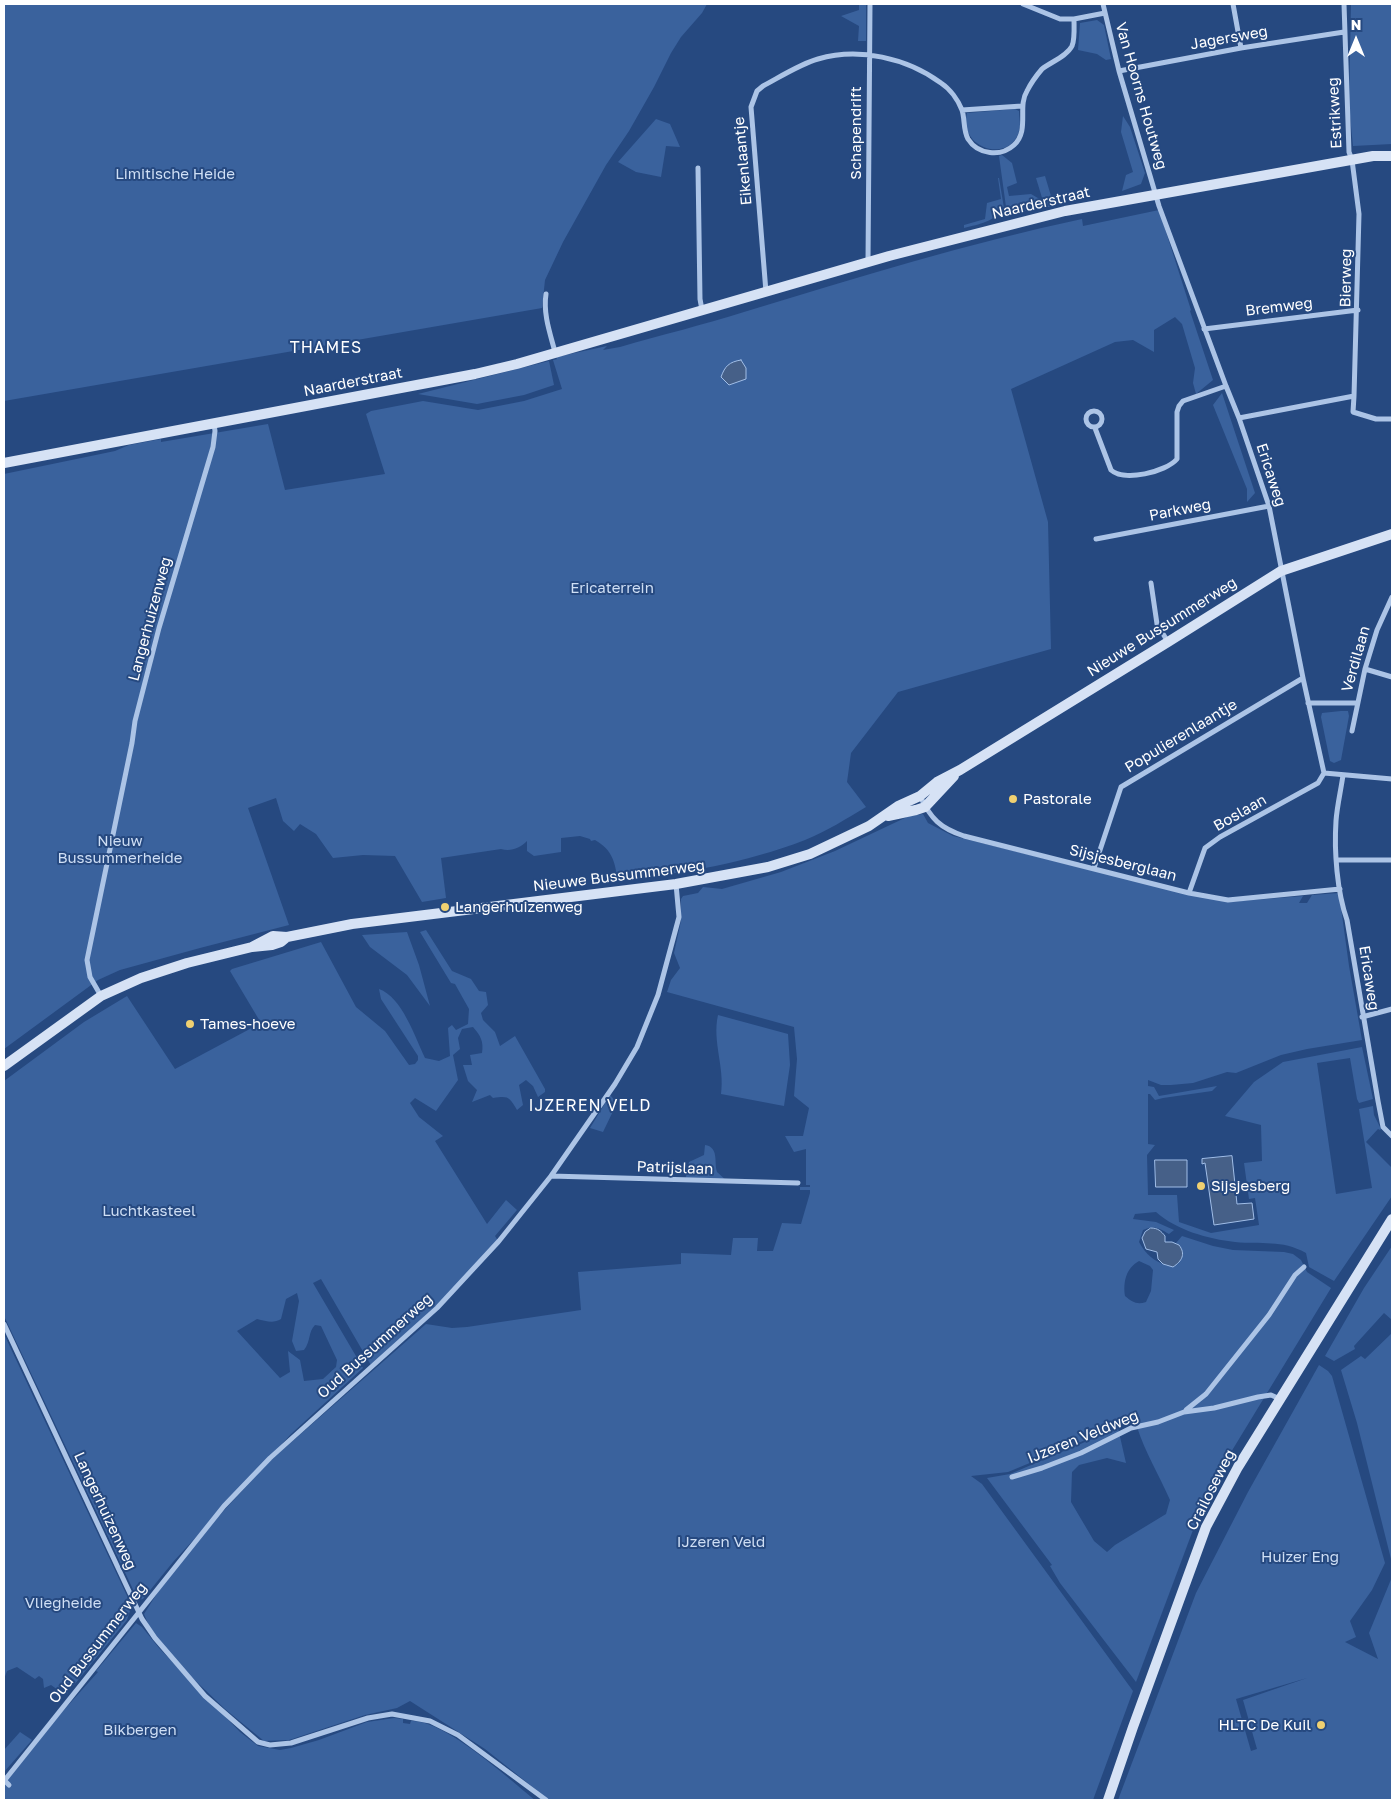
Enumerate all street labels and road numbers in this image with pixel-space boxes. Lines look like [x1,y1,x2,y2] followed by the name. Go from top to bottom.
[1111,20,1171,172] street label: Van Hoorns Houtweg
[1189,22,1269,54] street label: Jagersweg
[1324,77,1346,149] street label: Estrikweg
[847,86,865,180] street label: Schapendrift
[730,116,756,206] street label: Eikenlaantje
[990,183,1092,223] street label: Naarderstraat
[1336,248,1356,308] street label: Bierweg
[1244,294,1314,320] street label: Bremweg
[302,364,404,400] street label: Naarderstraat
[1252,441,1290,509] street label: Ericaweg
[1148,495,1212,525] street label: Parkweg
[125,555,175,683] street label: Langerhuizenweg
[1084,574,1240,680] street label: Nieuwe Bussummerweg
[1338,624,1374,694] street label: Verdilaan
[1122,695,1240,777] street label: Populierenlaantje
[1210,791,1270,835] street label: Boslaan
[1067,841,1179,885] street label: Sijsjesberglaan
[532,857,706,895] street label: Nieuwe Bussummerweg
[1355,944,1383,1012] street label: Ericaweg
[636,1158,714,1178] street label: Patrijslaan
[314,1290,436,1402] street label: Oud Bussummerweg
[1025,1406,1141,1468] street label: IJzeren Veldweg
[1183,1447,1239,1533] street label: Crailoseweg
[70,1449,140,1573] street label: Langerhuizenweg
[45,1579,151,1707] street label: Oud Bussummerweg

